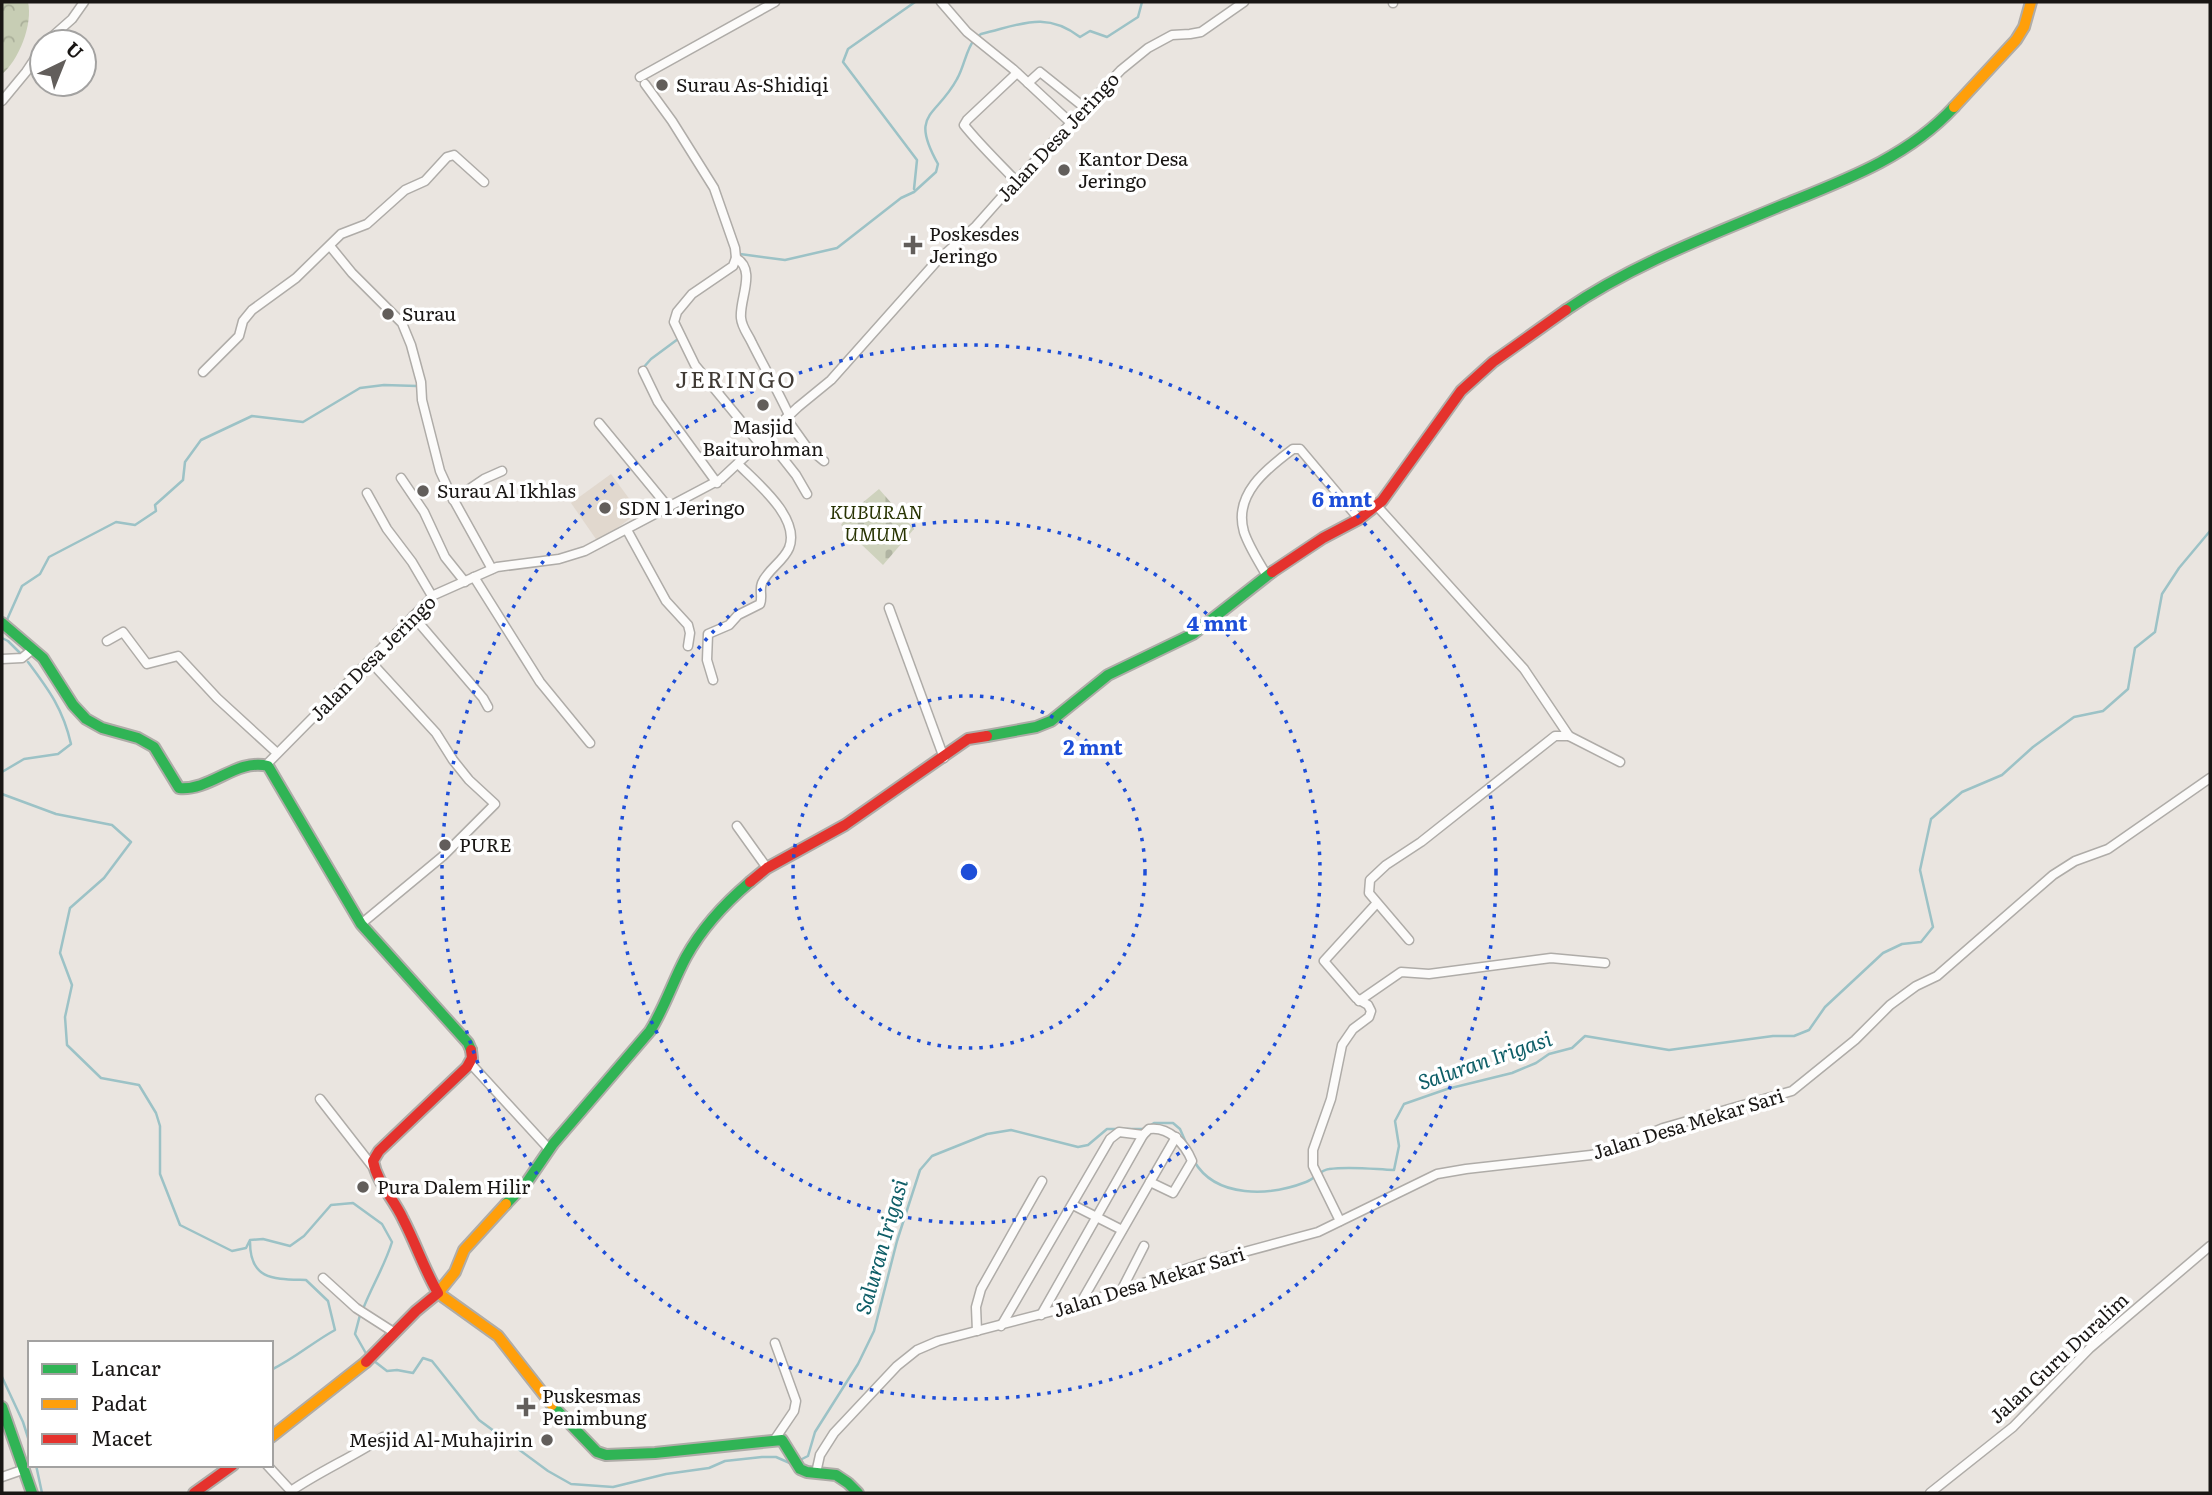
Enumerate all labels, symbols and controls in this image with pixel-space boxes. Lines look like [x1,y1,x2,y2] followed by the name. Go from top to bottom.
[28,28,98,98] north arrow
[60,35,90,65] text: U
[990,65,1125,207] street label: Jalan Desa Jeringo
[676,70,828,98] place label: Surau As-Shidiqi
[654,77,670,93] marker: Surau As-Shidiqi
[1078,144,1189,194] place label: Kantor Desa Jeringo
[1056,162,1072,178] marker: Kantor Desa Jeringo
[929,219,1019,269] place label: Poskesdes Jeringo
[903,235,923,255] marker: Poskesdes Jeringo
[402,299,456,327] place label: Surau
[380,306,396,322] marker: Surau
[675,361,797,395] district label: JERINGO
[755,397,771,413] marker: Masjid Baiturohman
[702,412,824,462] place label: Masjid Baiturohman
[437,476,576,504] place label: Surau Al Ikhlas
[1312,482,1373,513] text: 6 mnt
[415,483,431,499] marker: Surau Al Ikhlas
[619,493,745,521] place label: SDN 1 Jeringo
[829,497,923,547] park label: KUBURAN UMUM
[597,500,613,516] marker: SDN 1 Jeringo
[303,588,442,727] street label: Jalan Desa Jeringo
[1187,606,1248,637] text: 4 mnt
[1063,730,1124,761] text: 2 mnt
[459,830,512,858] place label: PURE
[437,837,453,853] marker: PURE
[957,860,981,884] centre of rings
[1413,1021,1556,1096] water label: Saluran Irigasi
[1589,1081,1787,1165] street label: Jalan Desa Mekar Sari
[377,1172,530,1200] place label: Pura Dalem Hilir
[845,1174,914,1318] water label: Saluran Irigasi
[355,1179,371,1195] marker: Pura Dalem Hilir
[1050,1239,1248,1323] street label: Jalan Desa Mekar Sari
[1983,1285,2134,1429] street label: Jalan Guru Duralim
[28,1341,273,1467] legend
[91,1351,161,1382] text: Lancar
[542,1381,647,1431] place label: Puskesmas Penimbung
[91,1386,147,1417] text: Padat
[516,1397,536,1417] marker: Puskesmas Penimbung
[91,1421,153,1452] text: Macet
[349,1425,533,1453] place label: Mesjid Al-Muhajirin
[539,1432,555,1448] marker: Mesjid Al-Muhajirin

